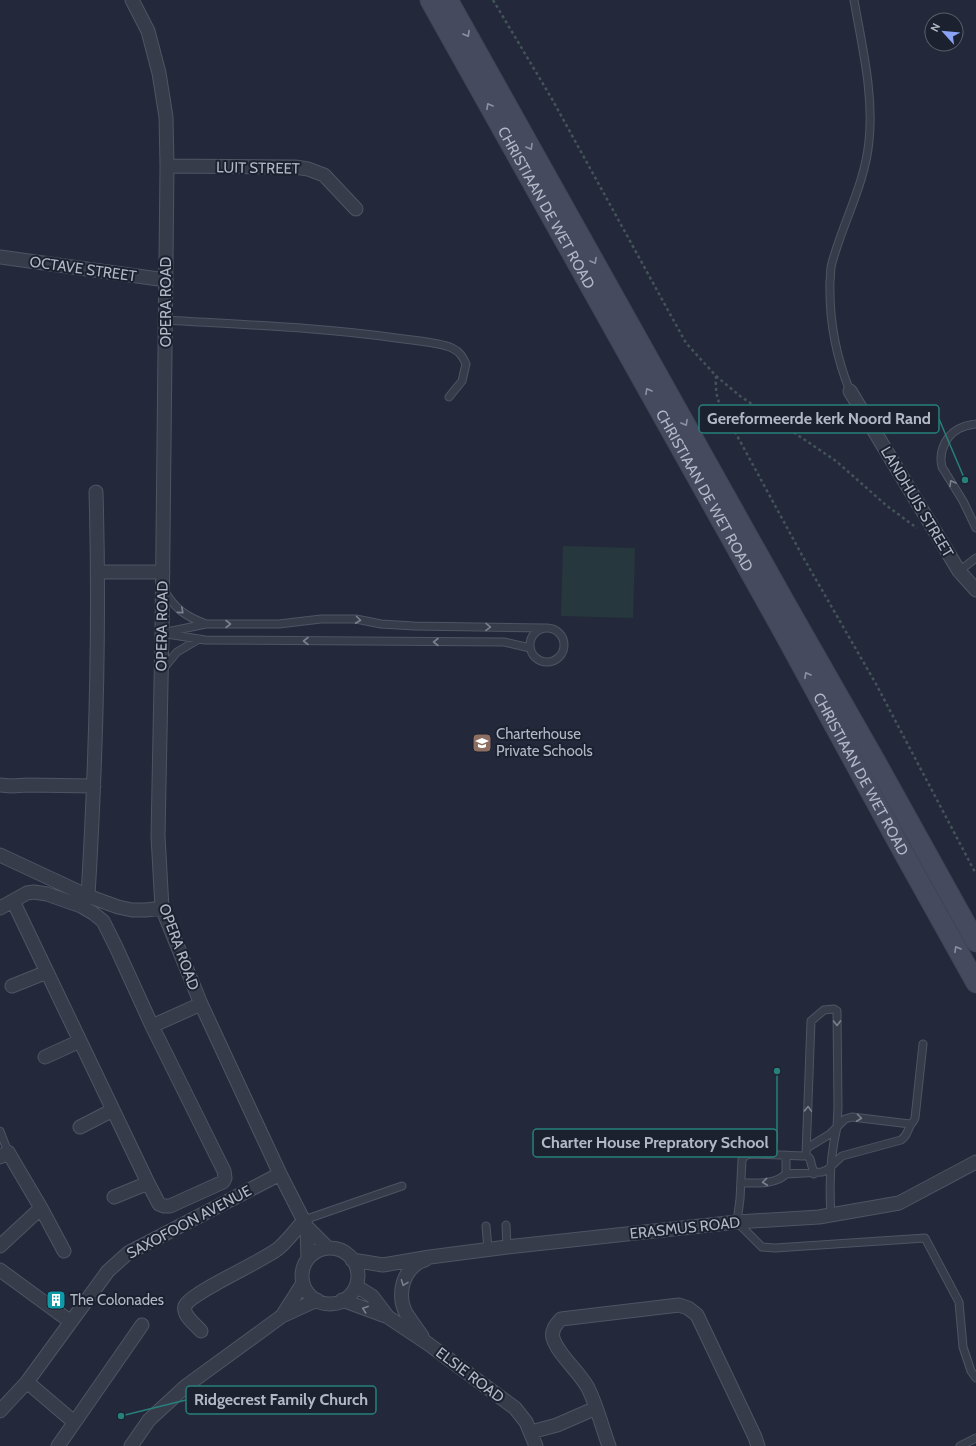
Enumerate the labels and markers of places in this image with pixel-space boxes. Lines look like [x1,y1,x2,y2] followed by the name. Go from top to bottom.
[699,405,939,433] callout: Gereformeerde kerk Noord Rand
[496,725,593,760] place label: Charterhouse Private Schools
[471,732,493,754] school or university icon: Charterhouse Private Schools
[533,1129,777,1157] callout: Charter House Prepratory School
[45,1289,67,1311] building icon: The Colonades
[70,1291,164,1309] place label: The Colonades
[186,1386,376,1414] callout: Ridgecrest Family Church

